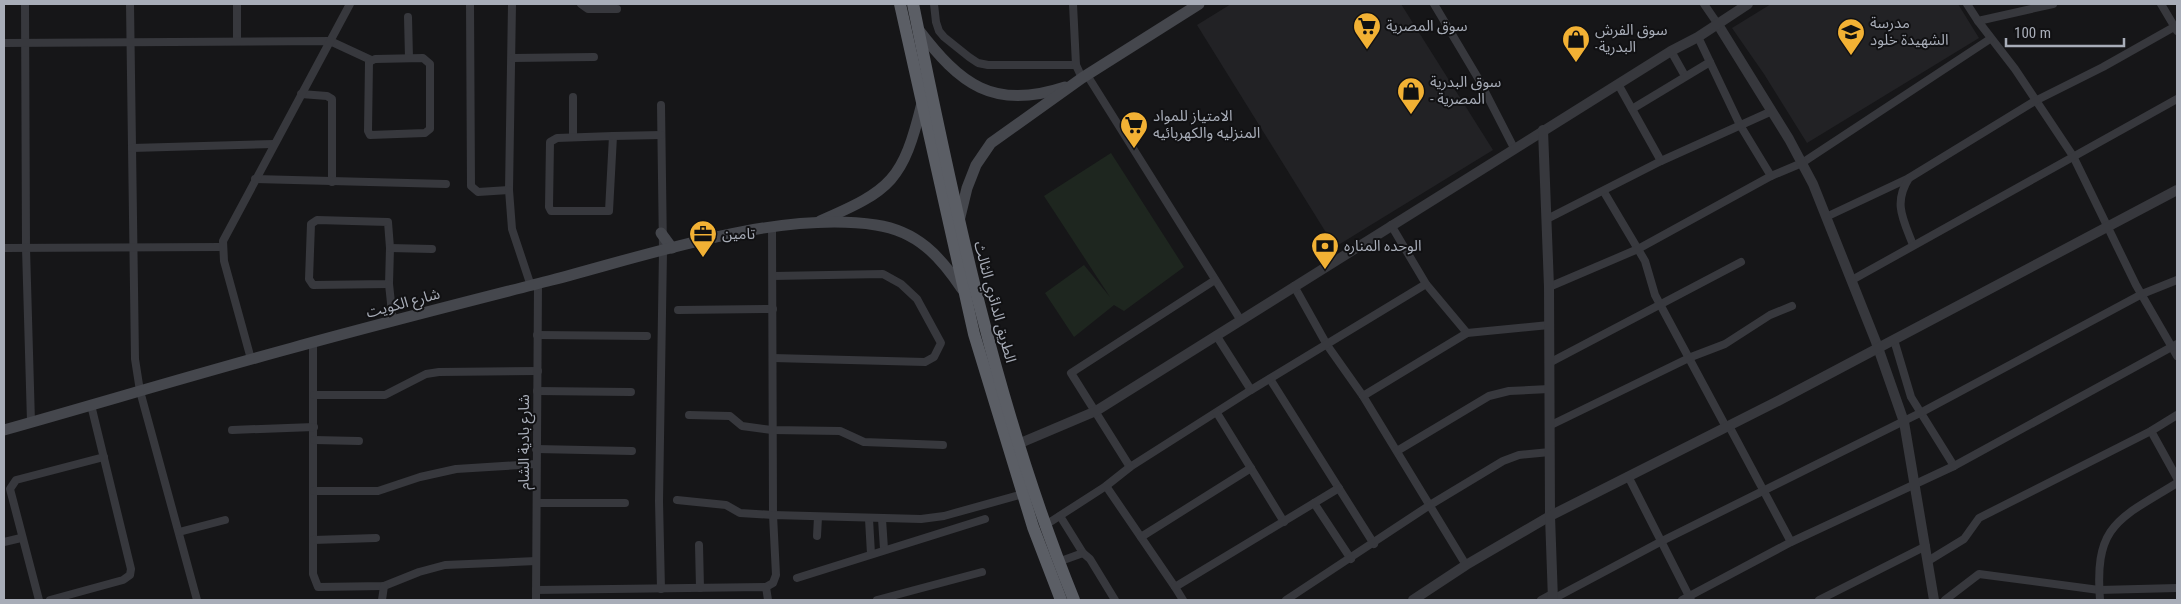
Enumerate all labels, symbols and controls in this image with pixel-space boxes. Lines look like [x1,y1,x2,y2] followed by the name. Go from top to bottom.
[1352,11,1382,50] supermarket icon: سوق المصرية
[1870,14,1949,49] place label: مدرسة الشهيدة خلود
[2006,15,2124,47] scale bar
[1386,17,1468,35] place label: سوق المصرية
[1836,17,1866,56] school or university icon: مدرسة الشهيدة خلود
[1595,21,1668,56] place label: سوق الفرش -البدرية
[1561,24,1591,63] shop icon: سوق الفرش -البدرية
[2014,24,2051,42] text: 100 m
[1430,73,1502,108] place label: سوق البدرية - المصرية
[1396,76,1426,115] shop icon: سوق البدرية - المصرية
[1153,107,1260,142] place label: الامتياز للمواد المنزليه والكهربائيه
[1119,110,1149,149] supermarket icon: الامتياز للمواد المنزليه والكهربائيه
[688,219,718,258] office icon: تامين
[722,225,755,243] place label: تامين
[1310,231,1340,270] bank icon: الوحده المناره
[1344,237,1422,255] place label: الوحده المناره
[968,239,1020,365] street label: الطريق الدائري الثالث
[364,284,443,324] street label: شارع الكويت
[515,394,536,490] street label: شارع بادية الشام

